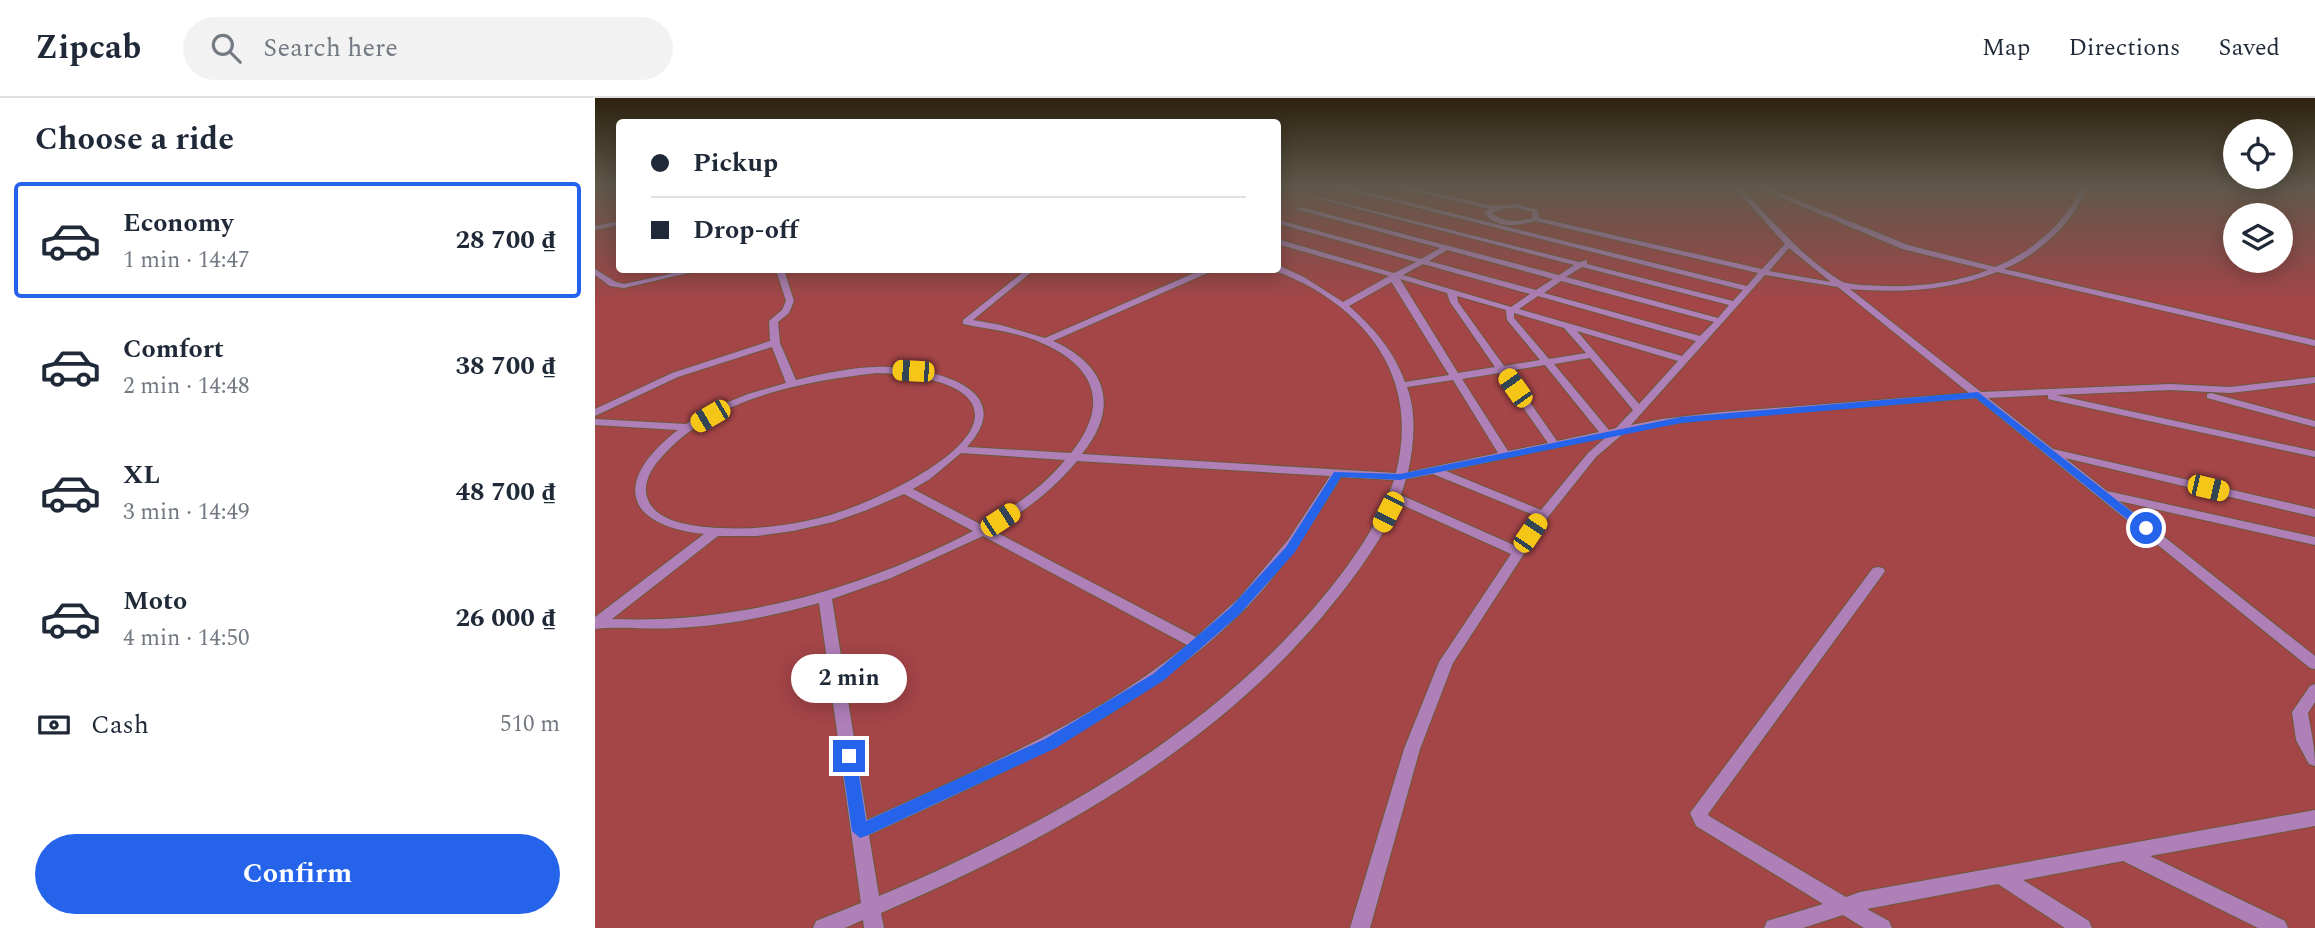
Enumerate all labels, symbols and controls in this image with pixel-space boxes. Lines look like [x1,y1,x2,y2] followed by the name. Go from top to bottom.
[183,17,673,80] search box
[35,23,141,73] text: Zipcab
[263,28,398,68] text: Search here
[207,29,245,67] icon: search
[1982,30,2030,66] text: Map
[2068,30,2180,66] text: Directions
[2218,30,2280,66] text: Saved
[35,115,234,164] text: Choose a ride
[2223,119,2293,273] map controls
[2223,119,2293,189] button: locate
[693,143,778,183] text: Pickup
[123,203,233,243] text: Economy
[2223,203,2293,273] button: layers
[39,209,102,272] icon: car
[693,210,798,250] text: Drop-off
[455,220,556,260] text: 28 700 ₫
[123,243,250,278] text: 1 min · 14:47
[123,329,224,369] text: Comfort
[39,335,102,398] icon: car
[455,346,556,386] text: 38 700 ₫
[892,359,935,383] car
[1495,365,1536,411] car
[123,369,250,404] text: 2 min · 14:48
[687,396,734,436] car
[123,455,160,495] text: XL
[39,461,102,524] icon: car
[455,472,556,512] text: 48 700 ₫
[2186,473,2231,503] car
[1370,489,1407,535] car
[123,495,250,530] text: 3 min · 14:49
[977,500,1024,540] car
[1510,510,1551,556] car
[2130,512,2162,544] route start
[123,581,187,621] text: Moto
[39,587,102,650] icon: car
[455,598,556,638] text: 26 000 ₫
[123,621,250,656] text: 4 min · 14:50
[791,654,907,704] callout: 2 min
[818,661,880,696] text: 2 min
[91,705,149,745] text: Cash
[35,706,73,744] icon: cash
[500,707,560,742] text: 510 m
[833,740,865,772] route end
[35,834,560,914] button: Confirm

